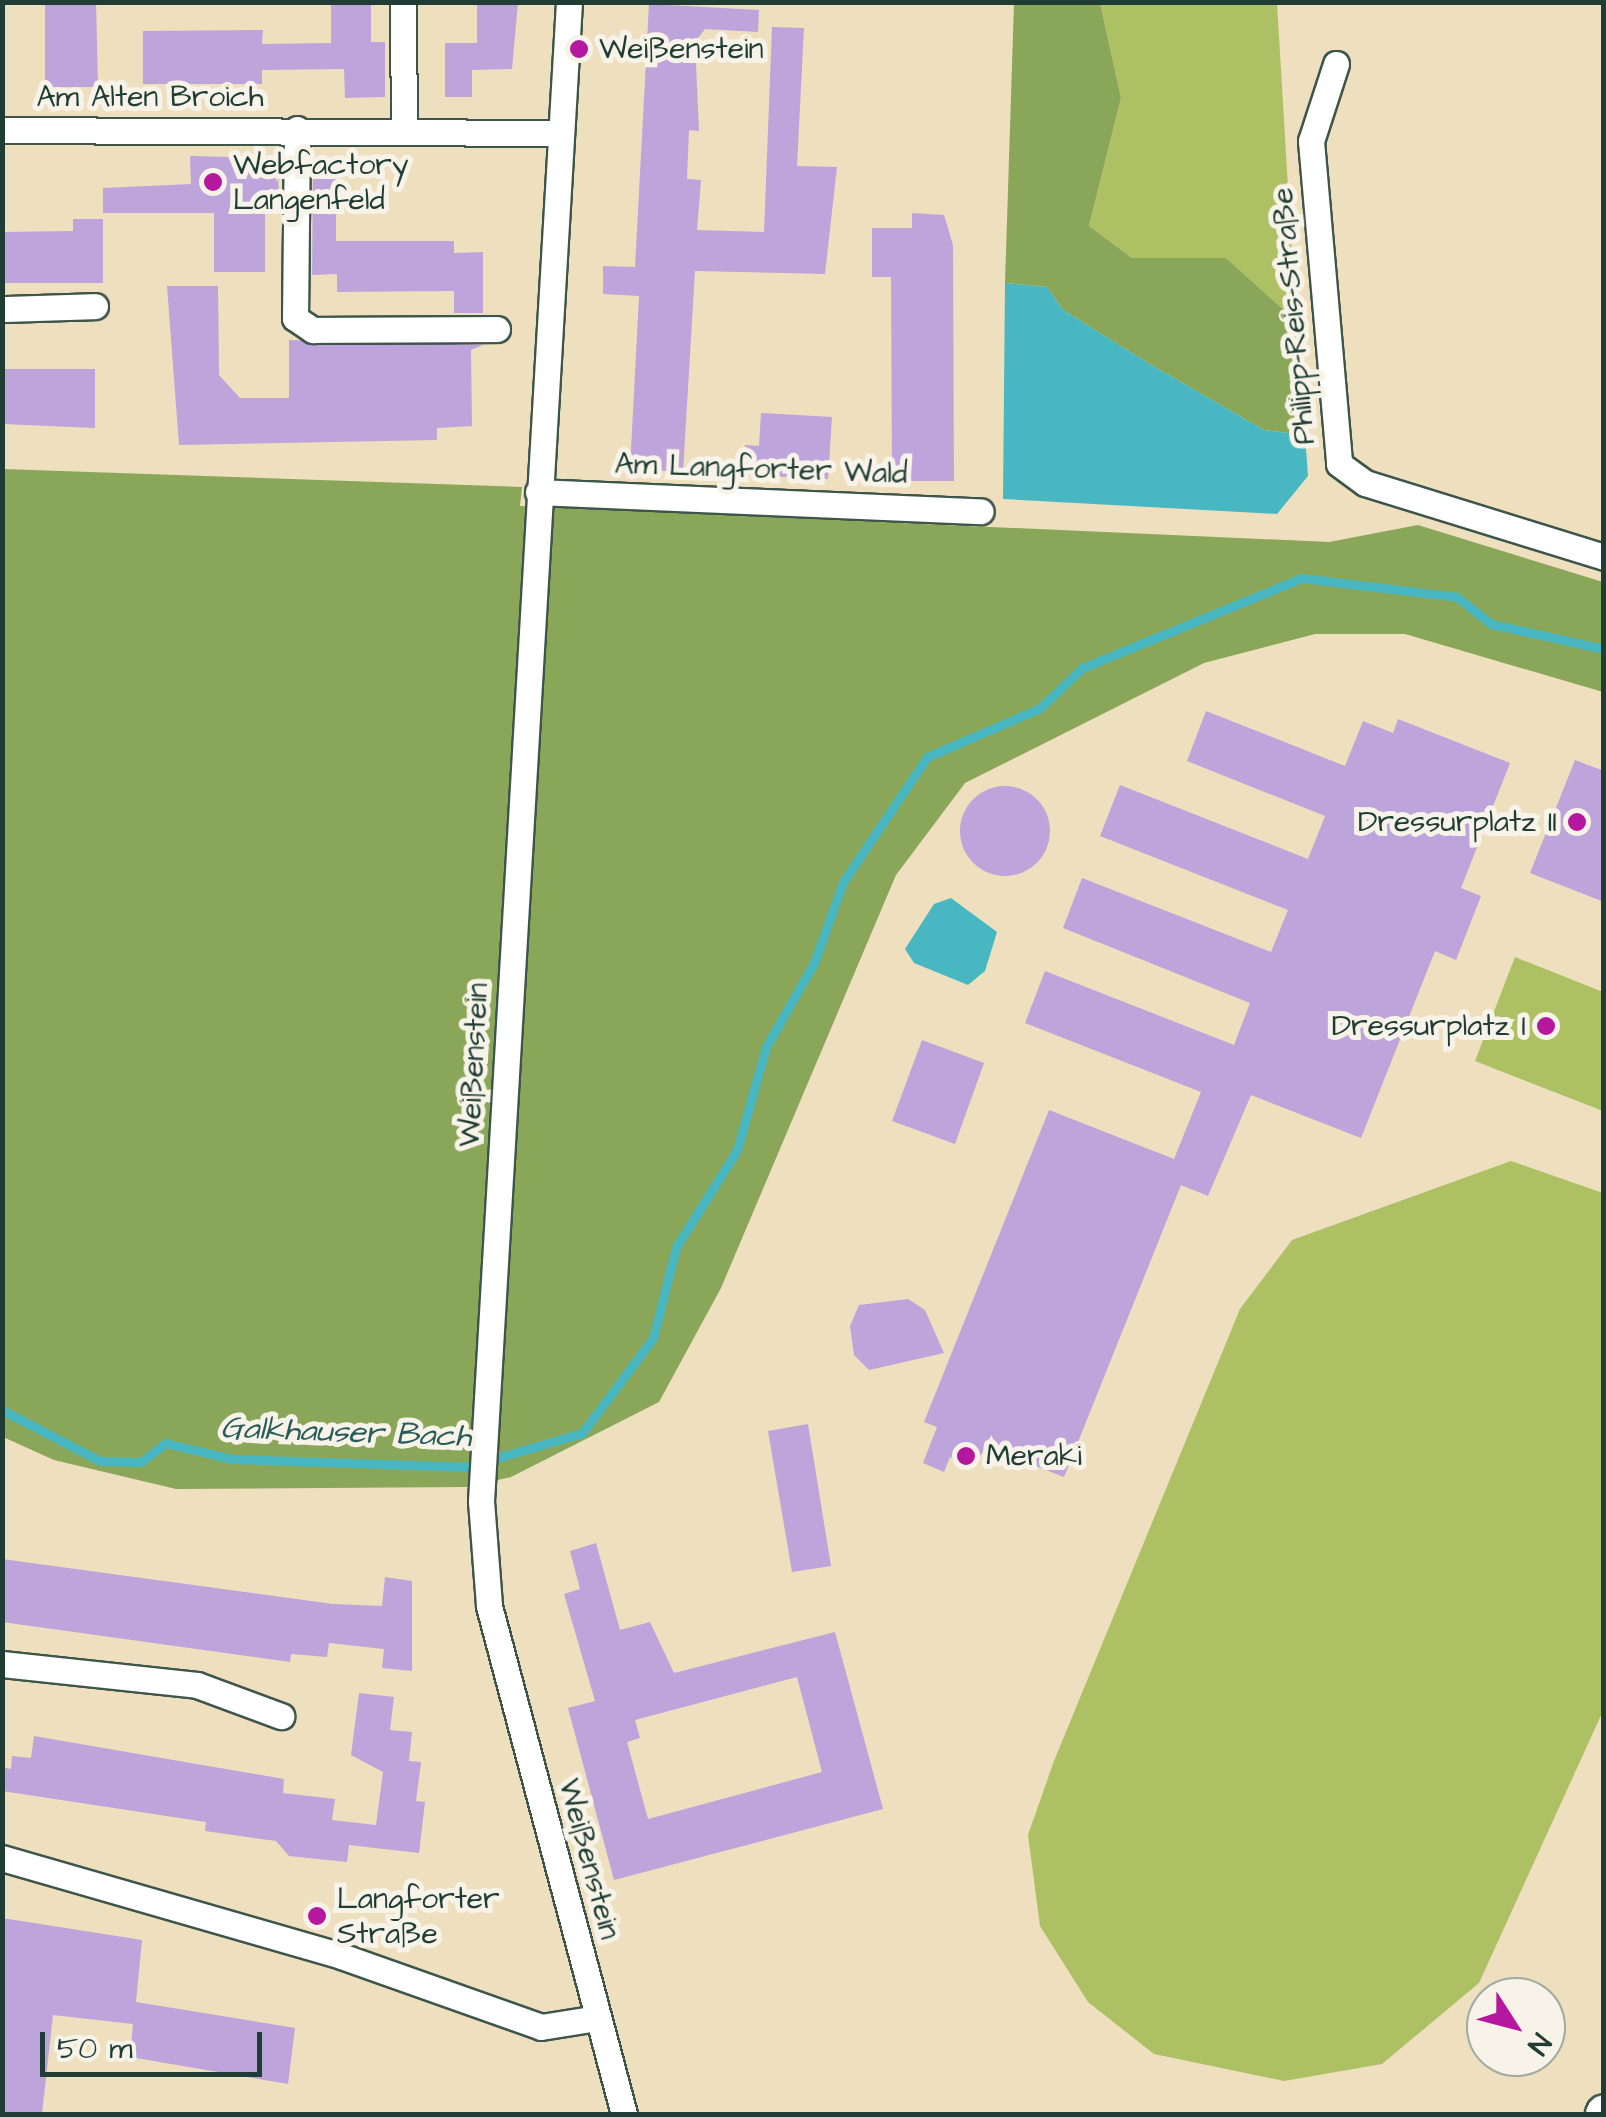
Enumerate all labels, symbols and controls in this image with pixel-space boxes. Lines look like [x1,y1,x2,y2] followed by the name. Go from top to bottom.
[599,31,764,67] place label: Weißenstein
[568,38,590,60] marker: Weißenstein
[36,79,264,115] street label: Am Alten Broich
[233,147,408,218] place label: Webfactory Langenfeld
[202,171,224,193] marker: Webfactory Langenfeld
[1265,186,1323,446] street label: Philipp-Reis-Straße
[614,446,908,492] street label: Am Langforter Wald
[1358,804,1557,840] place label: Dressurplatz II
[1566,811,1588,833] marker: Dressurplatz II
[452,982,496,1148] street label: Weißenstein
[1332,1008,1526,1044] place label: Dressurplatz I
[1535,1015,1557,1037] marker: Dressurplatz I
[220,1409,472,1457] water label: Galkhauser Bach
[986,1438,1082,1474] place label: Meraki
[955,1445,977,1467] marker: Meraki
[550,1775,628,1943] street label: Weißenstein
[337,1881,500,1952] place label: Langforter Straße
[306,1905,328,1927] marker: Langforter Straße
[1466,1977,1566,2077] north arrow
[45,2012,268,2074] scale bar
[1518,2025,1560,2062] text: N
[57,2028,133,2070] text: 50 m

